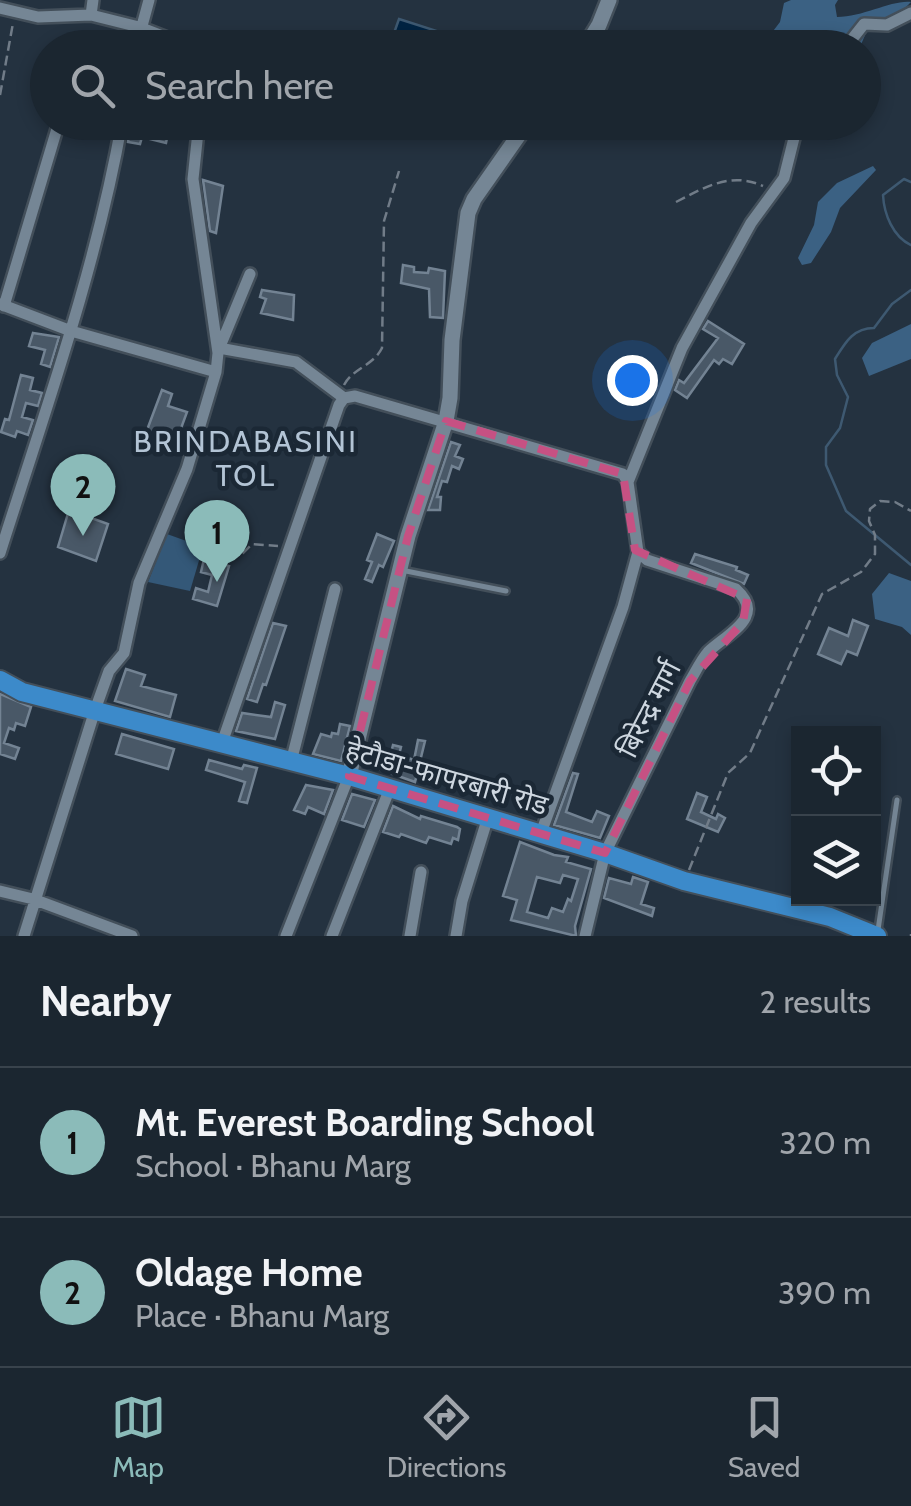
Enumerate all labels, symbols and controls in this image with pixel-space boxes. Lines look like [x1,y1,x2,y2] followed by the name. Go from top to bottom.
[30,30,881,140] search box
[65,58,120,113] icon: search
[145,62,334,109] text: Search here
[607,355,658,406] your location
[133,423,359,494] district label: BRINDABASINI TOL
[51,454,116,536] pin: 2
[184,500,250,582] pin: 1
[610,654,688,763] street label: बिरेन्द्र मार्ग
[791,726,881,906] map controls
[791,726,881,816] button: locate
[342,732,553,822] street label: हेटौडा-फापरबारी रोड
[791,816,881,906] button: layers
[40,975,172,1027] text: Nearby
[760,982,871,1021] text: 2 results
[135,1099,595,1146] text: Mt. Everest Boarding School
[67,1123,78,1162] text: 1
[779,1123,871,1162] text: 320 m
[135,1146,411,1185] text: School · Bhanu Marg
[135,1249,363,1296] text: Oldage Home
[64,1273,81,1312] text: 2
[778,1273,871,1312] text: 390 m
[135,1296,389,1335] text: Place · Bhanu Marg
[111,1390,166,1484] tab: Map
[387,1390,506,1484] tab: Directions
[728,1390,800,1484] tab: Saved

